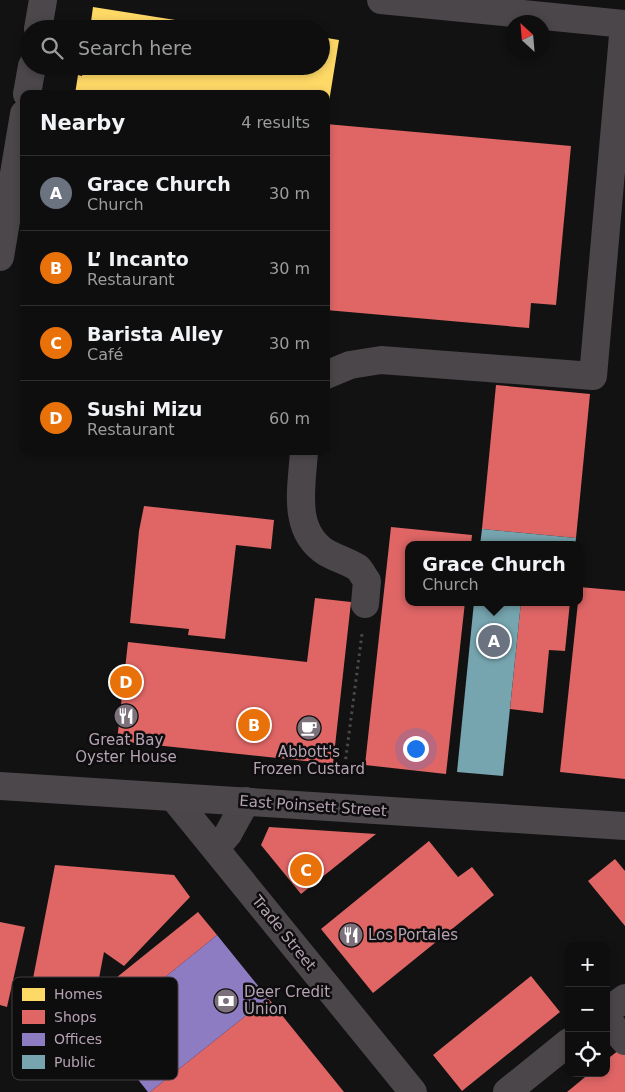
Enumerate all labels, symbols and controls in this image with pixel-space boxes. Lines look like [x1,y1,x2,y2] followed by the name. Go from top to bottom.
[505,15,550,60] north arrow
[20,20,330,75] search box
[38,34,66,62] icon: search
[78,37,192,59] text: Search here
[40,111,125,135] text: Nearby
[241,113,310,132] text: 4 results
[87,173,231,195] text: Grace Church
[50,184,62,203] text: A
[269,184,310,203] text: 30 m
[87,195,144,214] text: Church
[87,248,189,270] text: L’ Incanto
[50,259,62,278] text: B
[269,259,310,278] text: 30 m
[87,270,175,289] text: Restaurant
[87,323,223,345] text: Barista Alley
[50,334,62,353] text: C
[269,334,310,353] text: 30 m
[87,345,123,364] text: Café
[87,398,202,420] text: Sushi Mizu
[49,409,63,428] text: D
[269,409,310,428] text: 60 m
[87,420,175,439] text: Restaurant
[405,541,583,606] popup
[422,553,566,575] text: Grace Church
[422,575,479,594] text: Church
[478,622,510,660] pin: A
[110,663,142,701] pin: D
[113,703,139,729] restaurant icon: Great Bay Oyster House
[238,706,270,744] pin: B
[296,715,322,741] cafe icon: Abbott's Frozen Custard
[75,731,177,766] place label: Great Bay Oyster House
[403,736,429,762] your location
[253,743,365,778] place label: Abbott's Frozen Custard
[239,792,387,820] street label: East Poinsett Street
[290,851,322,889] pin: C
[248,891,320,974] street label: Trade Street
[338,922,364,948] restaurant icon: Los Portales
[368,926,458,944] place label: Los Portales
[565,942,610,1077] map controls
[565,942,610,987] button: +
[12,977,178,1080] legend
[244,983,330,1018] place label: Deer Credit Union
[54,986,103,1002] text: Homes
[565,987,610,1032] button: −
[213,988,239,1014] bank icon: Deer Credit Union
[54,1009,97,1025] text: Shops
[54,1031,102,1047] text: Offices
[565,1032,610,1077] button: locate
[54,1054,95,1070] text: Public

